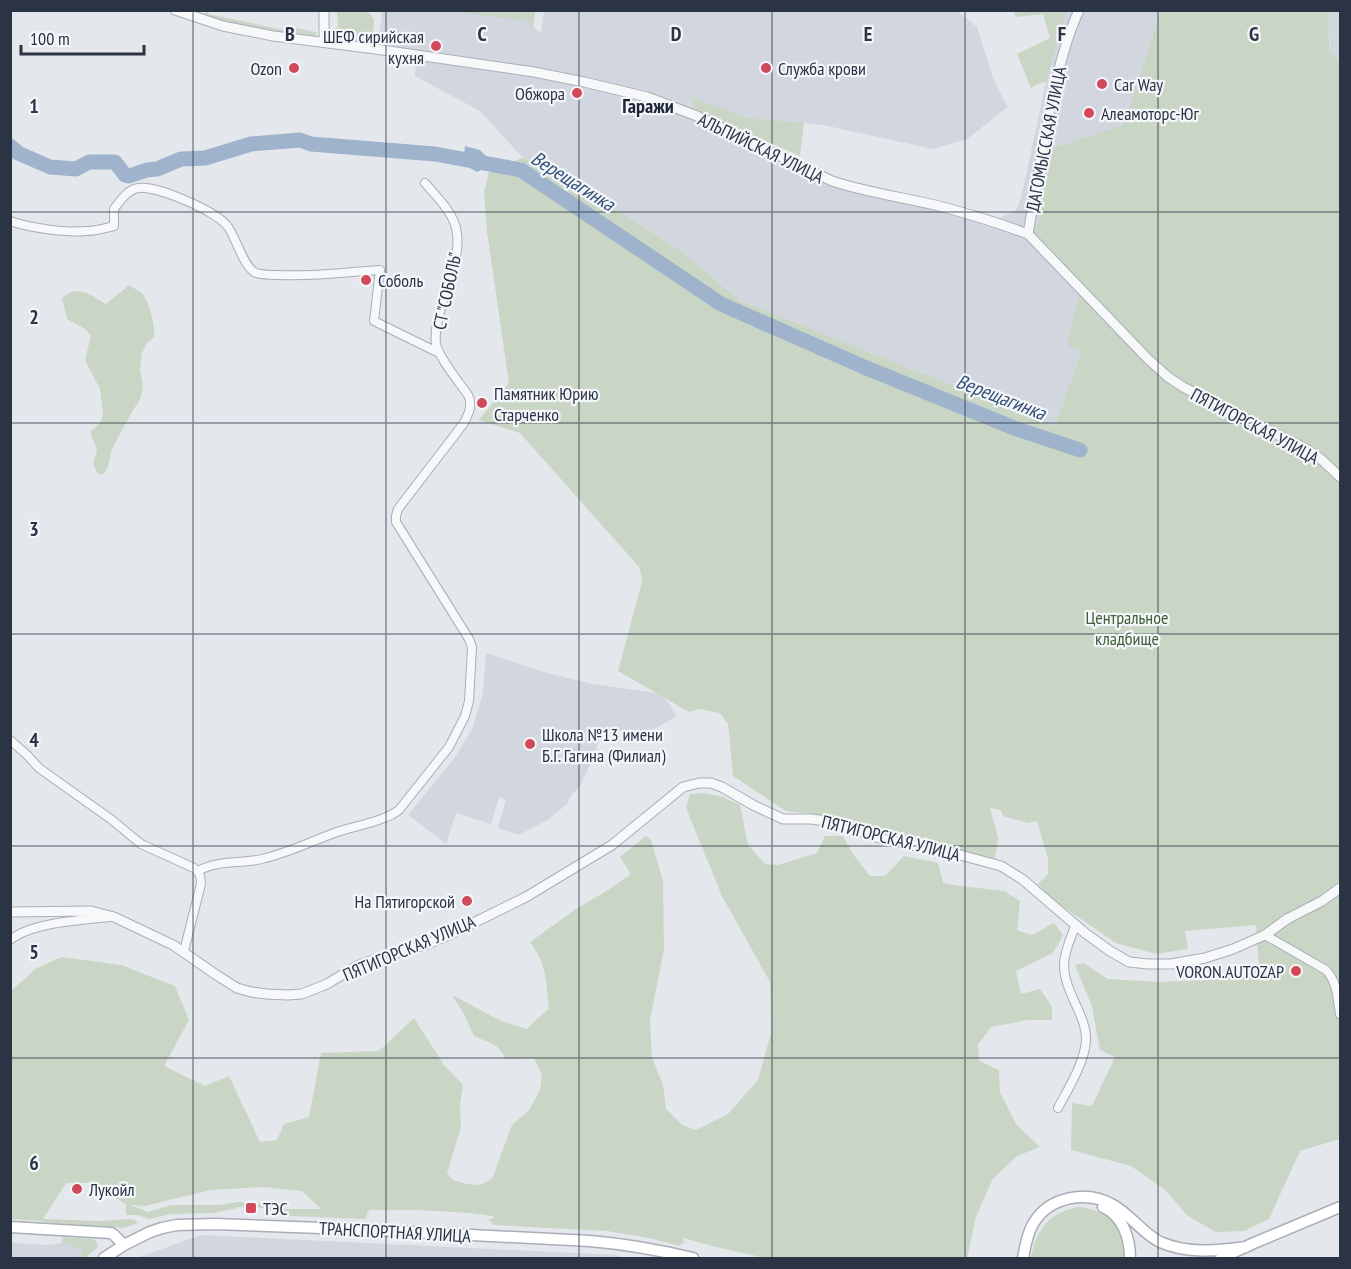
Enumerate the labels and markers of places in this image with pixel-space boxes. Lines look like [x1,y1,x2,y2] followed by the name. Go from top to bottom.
[323,25,424,69] place label: ШЕФ сирийская кухня
[429,39,443,53] marker: ШЕФ сирийская кухня
[250,57,282,80] place label: Ozon
[778,57,866,80] place label: Служба крови
[287,61,301,75] marker: Ozon
[759,61,773,75] marker: Служба крови
[1114,73,1163,96] place label: Car Way
[1095,77,1109,91] marker: Car Way
[515,82,565,105] place label: Обжора
[570,86,584,100] marker: Обжора
[1101,102,1199,125] place label: Алеамоторс-Юг
[1082,106,1096,120] marker: Алеамоторс-Юг
[378,269,423,292] place label: Соболь
[359,273,373,287] marker: Соболь
[494,382,598,426] place label: Памятник Юрию Старченко
[475,396,489,410] marker: Памятник Юрию Старченко
[542,723,666,767] place label: Школа №13 имени Б.Г. Гагина (Филиал)
[523,737,537,751] marker: Школа №13 имени Б.Г. Гагина (Филиал)
[355,890,455,913] place label: На Пятигорской
[460,894,474,908] marker: На Пятигорской
[1175,960,1284,983] place label: VORON.AUTOZAP
[1289,964,1303,978] marker: VORON.AUTOZAP
[88,1178,135,1201] place label: Лукойл
[70,1182,84,1196] marker: Лукойл
[263,1197,288,1220] place label: ТЭС
[244,1201,258,1215] marker: ТЭС

